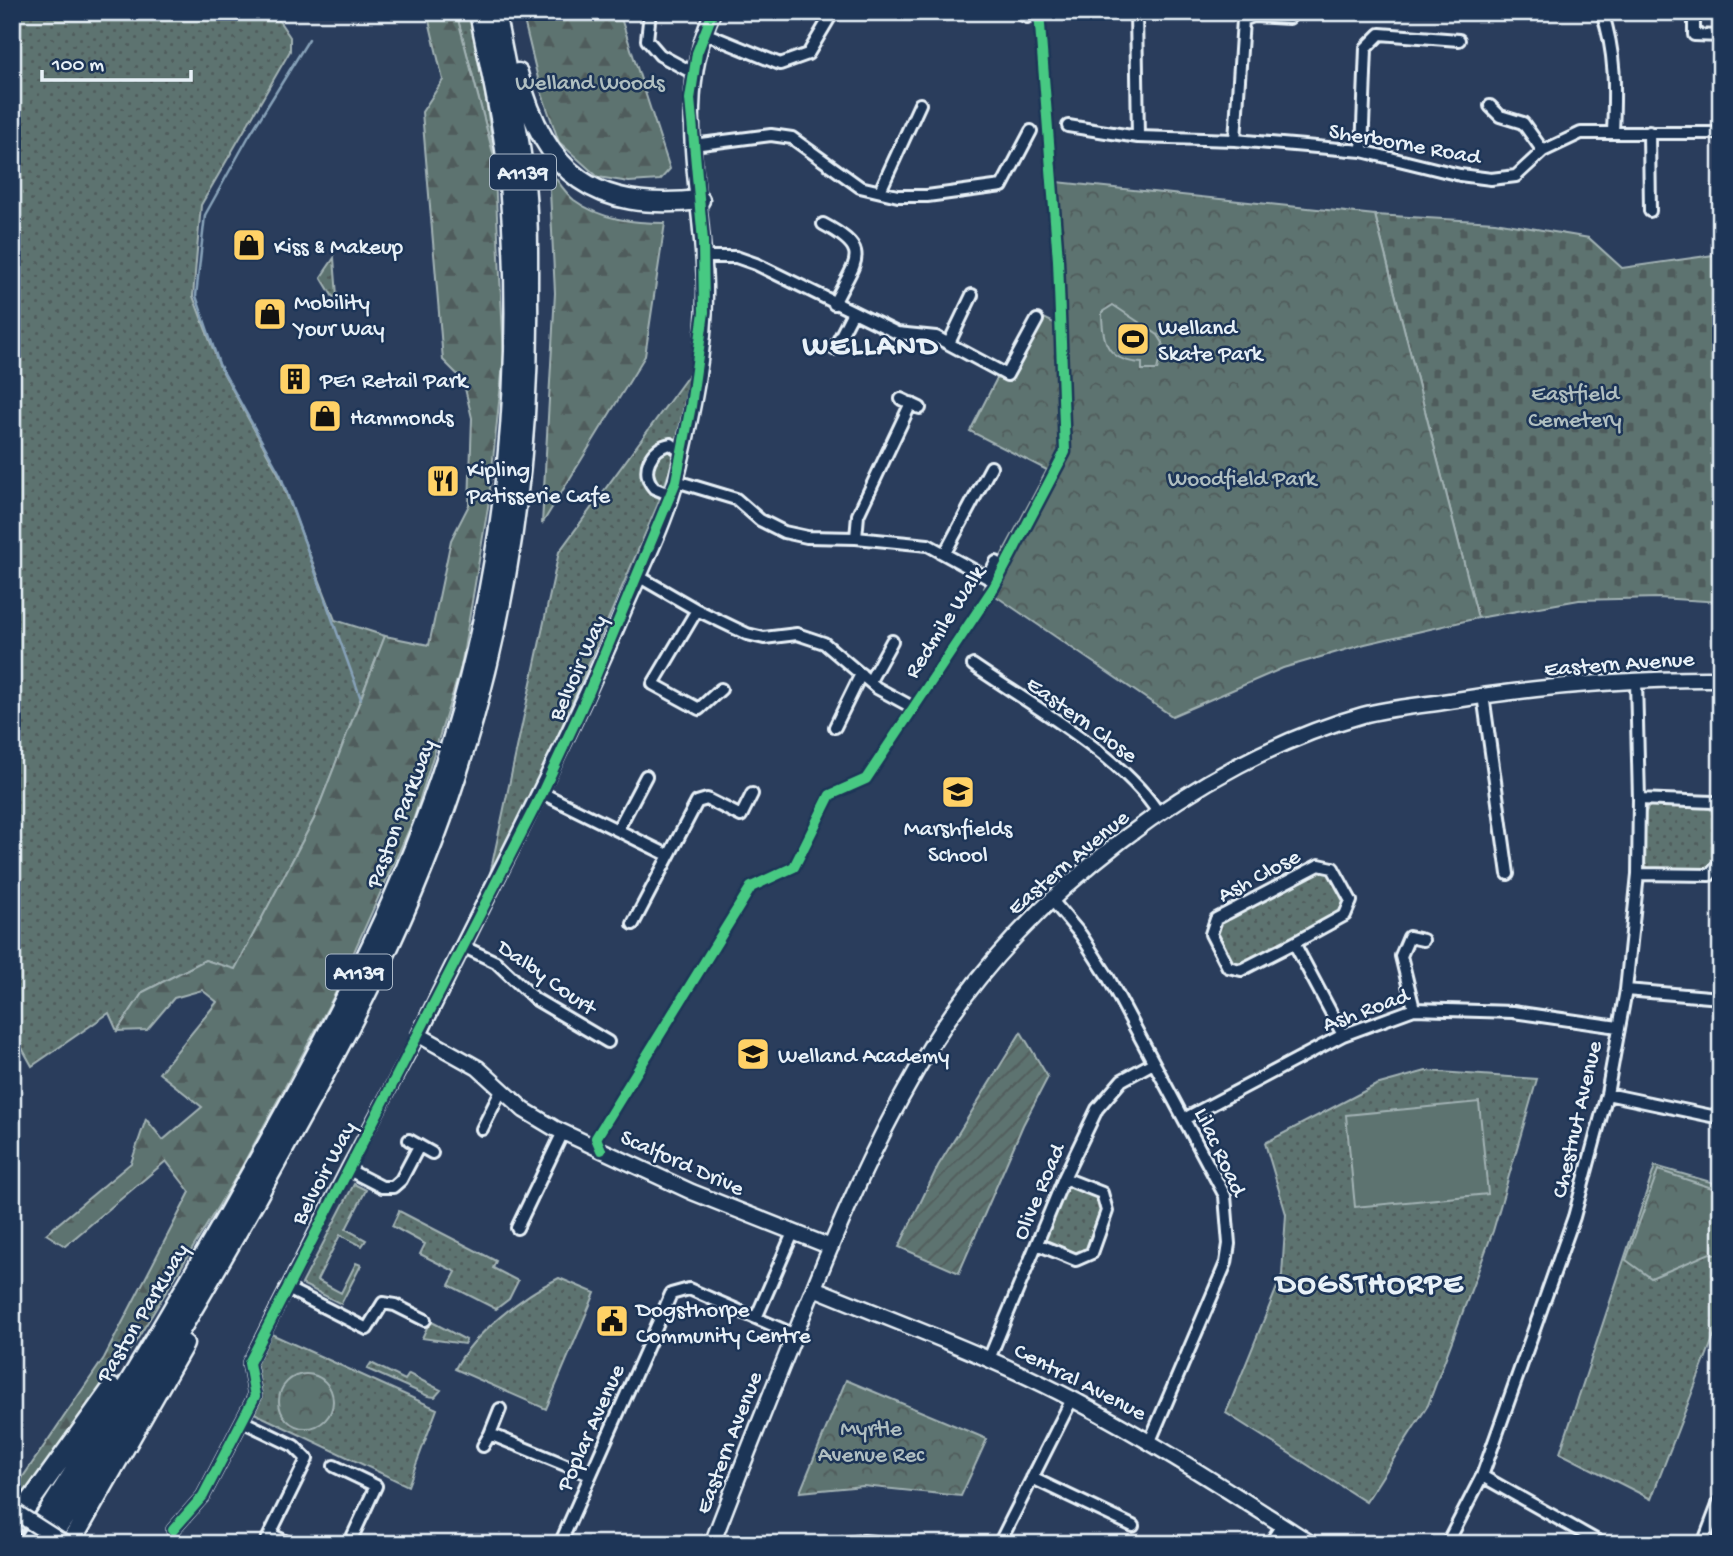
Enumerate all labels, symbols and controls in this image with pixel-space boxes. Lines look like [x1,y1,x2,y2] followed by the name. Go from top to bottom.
[42,38,191,82] scale bar
[51,54,104,79] text: 100 m
[515,71,665,98] park label: Welland Woods
[1326,119,1484,172] street label: Sherborne Road
[490,154,556,190] road number: A1139
[230,226,268,264] shop icon: Kiss & Makeup
[274,235,403,262] place label: Kiss & Makeup
[292,291,385,344] place label: Mobility Your Way
[251,295,289,333] shop icon: Mobility Your Way
[1158,316,1265,369] place label: Welland Skate Park
[1114,320,1152,358] sports icon: Welland Skate Park
[801,331,940,366] district label: WELLAND
[276,360,314,398] building icon: PE1 Retail Park
[319,369,470,396] place label: PE1 Retail Park
[1528,382,1622,435] park label: Eastfield Cemetery
[306,397,344,435] shop icon: Hammonds
[350,406,454,433] place label: Hammonds
[466,458,611,511] place label: Kipling Patisserie Cafe
[424,462,462,500] restaurant icon: Kipling Patisserie Cafe
[1168,467,1319,494] park label: Woodfield Park
[900,559,994,684] street label: Redmile Walk
[543,611,615,726] street label: Belvoir Way
[1543,647,1696,684] street label: Eastern Avenue
[1020,671,1143,771] street label: Eastern Close
[361,736,443,894] street label: Paston Parkway
[939,773,977,811] school or university icon: Marshfields School
[1003,804,1136,922] street label: Eastern Avenue
[904,817,1013,870] place label: Marshfields School
[1214,844,1307,910] street label: Ash Close
[490,934,602,1024] street label: Dalby Court
[326,954,392,990] road number: A1139
[1319,983,1415,1039] street label: Ash Road
[734,1035,772,1073] school or university icon: Welland Academy
[1547,1038,1610,1201] street label: Chestnut Avenue
[778,1044,949,1071] place label: Welland Academy
[1187,1104,1252,1202] street label: Lilac Road
[286,1117,364,1231] street label: Belvoir Way
[616,1125,749,1204] street label: Scalford Drive
[1008,1139,1073,1244] street label: Olive Road
[91,1239,196,1389] street label: Paston Parkway
[1273,1269,1464,1304] district label: DOGSTHORPE
[634,1298,812,1351] place label: Dogsthorpe Community Centre
[593,1302,631,1340] public building icon: Dogsthorpe Community Centre
[1009,1338,1151,1429] street label: Central Avenue
[552,1360,633,1497] street label: Poplar Avenue
[691,1367,770,1518] street label: Eastern Avenue
[818,1417,925,1470] park label: Myrtle Avenue Rec

